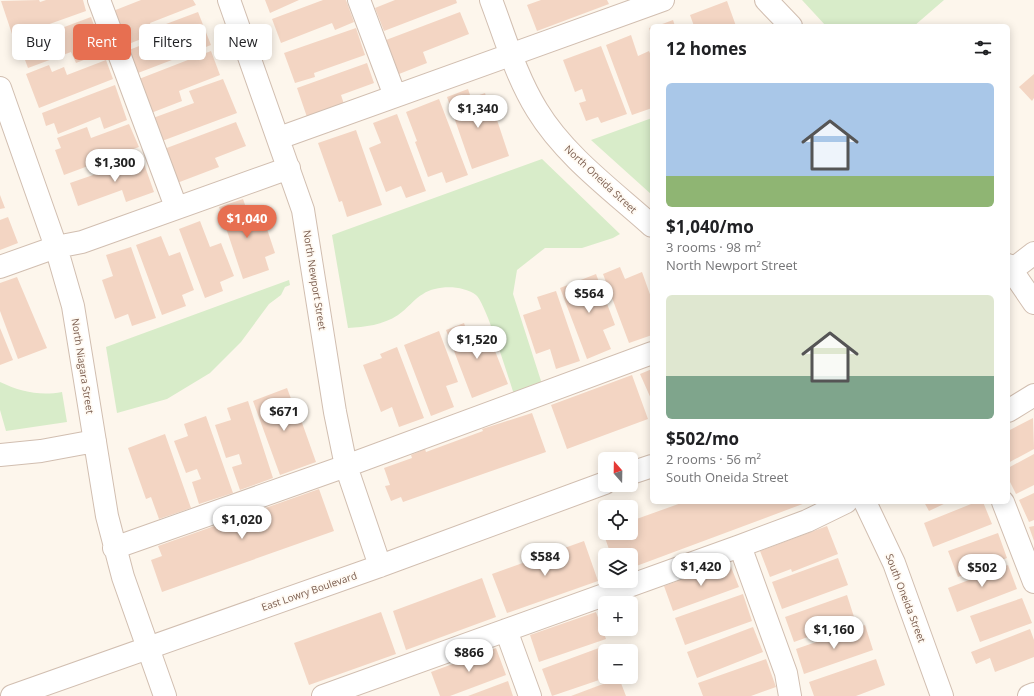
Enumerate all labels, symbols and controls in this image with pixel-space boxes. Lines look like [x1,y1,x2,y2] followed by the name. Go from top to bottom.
[12,24,65,60] chip: Buy
[73,24,131,60] chip: Rent
[139,24,206,60] chip: Filters
[214,24,272,60] chip: New
[666,37,747,60] text: 12 homes
[972,37,994,59] icon: filters
[445,95,511,129] pin: $1,340
[458,99,498,117] text: $1,340
[794,109,866,181] icon: home
[562,142,641,217] street label: North Oneida Street
[82,149,148,183] pin: $1,300
[95,153,135,171] text: $1,300
[214,205,280,239] pin: $1,040
[227,209,267,227] text: $1,040
[666,215,754,238] text: $1,040/mo
[300,229,330,331] street label: North Newport Street
[666,238,761,256] text: 3 rooms · 98 m²
[666,256,797,274] text: North Newport Street
[565,280,613,314] pin: $564
[574,284,604,302] text: $564
[69,317,98,415] street label: North Niagara Street
[794,321,866,393] icon: home
[444,326,510,360] pin: $1,520
[457,330,497,348] text: $1,520
[260,398,308,432] pin: $671
[269,402,299,420] text: $671
[666,427,739,450] text: $502/mo
[666,450,761,468] text: 2 rooms · 56 m²
[598,452,638,492] north arrow
[598,452,638,684] map controls
[666,468,788,486] text: South Oneida Street
[598,500,638,540] button: locate
[209,506,275,540] pin: $1,020
[222,510,262,528] text: $1,020
[521,543,569,577] pin: $584
[530,547,560,565] text: $584
[598,548,638,588] button: layers
[883,552,930,645] street label: South Oneida Street
[668,553,734,587] pin: $1,420
[958,554,1006,588] pin: $502
[681,557,721,575] text: $1,420
[967,558,997,576] text: $502
[259,568,359,614] street label: East Lowry Boulevard
[598,596,638,636] button: +
[801,616,867,650] pin: $1,160
[814,620,854,638] text: $1,160
[445,639,493,673] pin: $866
[454,643,484,661] text: $866
[598,644,638,684] button: −

